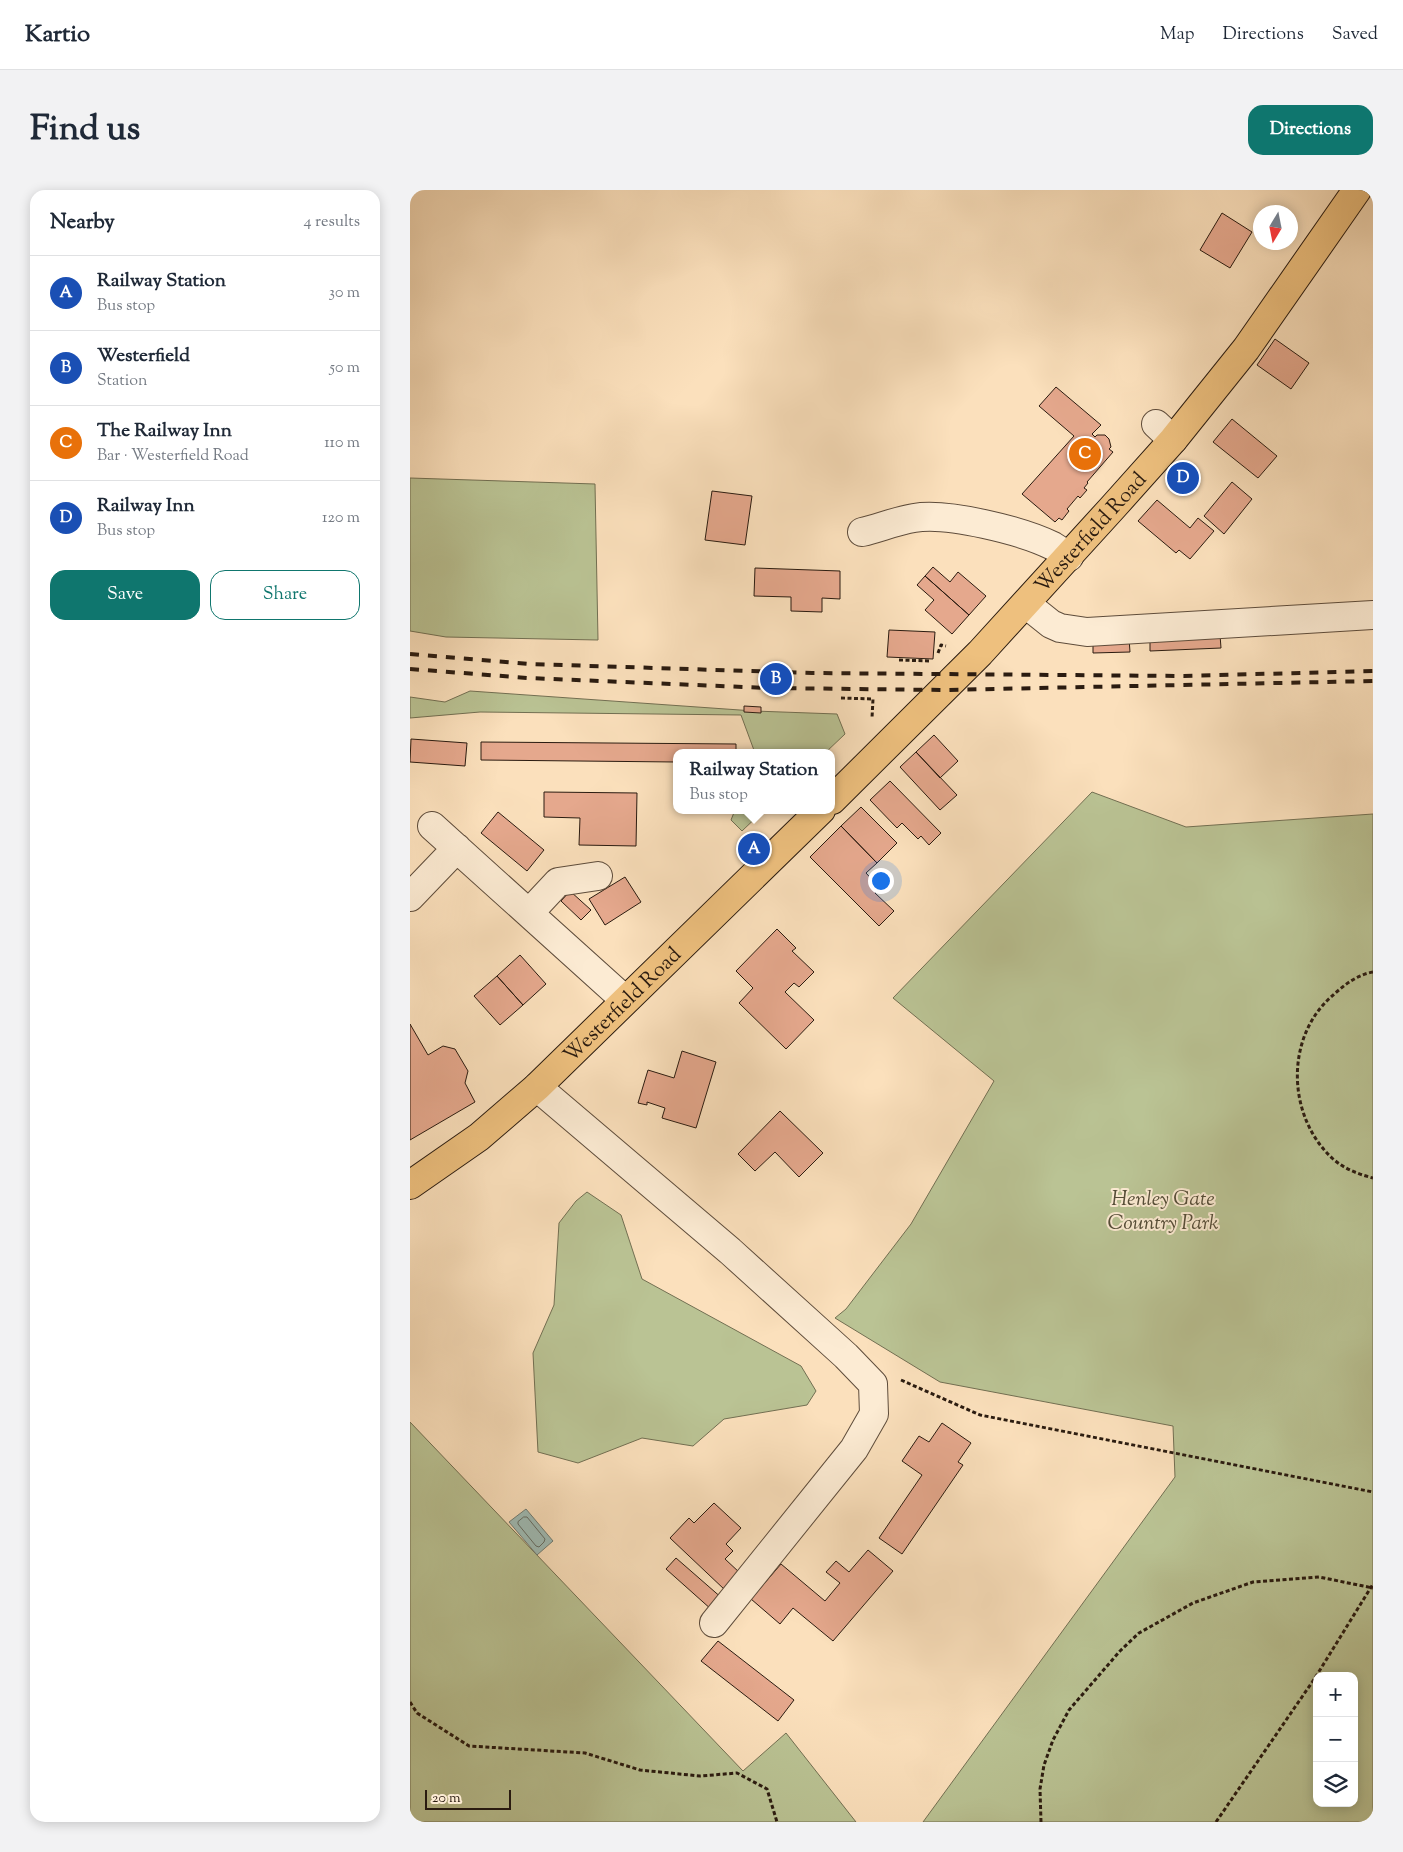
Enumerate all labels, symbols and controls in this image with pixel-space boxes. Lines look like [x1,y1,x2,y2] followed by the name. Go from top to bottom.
[25,18,90,52] text: Kartio
[1160,22,1195,48] text: Map
[1223,22,1304,48] text: Directions
[1332,22,1378,48] text: Saved
[30,105,140,156] text: Find us
[1248,105,1373,155] button: Directions
[1253,205,1298,250] north arrow
[50,208,115,238] text: Nearby
[304,211,360,234] text: 4 results
[97,268,226,295] text: Railway Station
[60,282,73,305] text: A
[329,282,360,305] text: 30 m
[97,295,155,318] text: Bus stop
[97,343,190,370] text: Westerfield
[61,357,71,380] text: B
[329,357,360,380] text: 50 m
[97,370,147,393] text: Station
[97,418,232,445] text: The Railway Inn
[60,432,72,455] text: C
[324,432,360,455] text: 110 m
[1069,435,1101,473] pin: C
[97,445,249,468] text: Bar · Westerfield Road
[1167,459,1199,497] pin: D
[1028,466,1155,601] street label: Westerfield Road
[97,493,195,520] text: Railway Inn
[60,507,72,530] text: D
[322,507,360,530] text: 120 m
[97,520,155,543] text: Bus stop
[50,570,200,620] button: Save
[210,570,360,620] button: Share
[760,660,792,698] pin: B
[673,749,835,814] popup
[690,757,818,784] text: Railway Station
[690,784,748,807] text: Bus stop
[738,830,770,868] pin: A
[868,868,894,894] your location
[557,941,689,1070] street label: Westerfield Road
[1108,1185,1219,1239] park label: Henley Gate Country Park
[1313,1672,1358,1807] map controls
[1313,1672,1358,1717] button: +
[1313,1717,1358,1762] button: −
[1313,1762,1358,1807] button: layers
[425,1787,511,1810] scale bar
[432,1789,461,1809] text: 20 m

